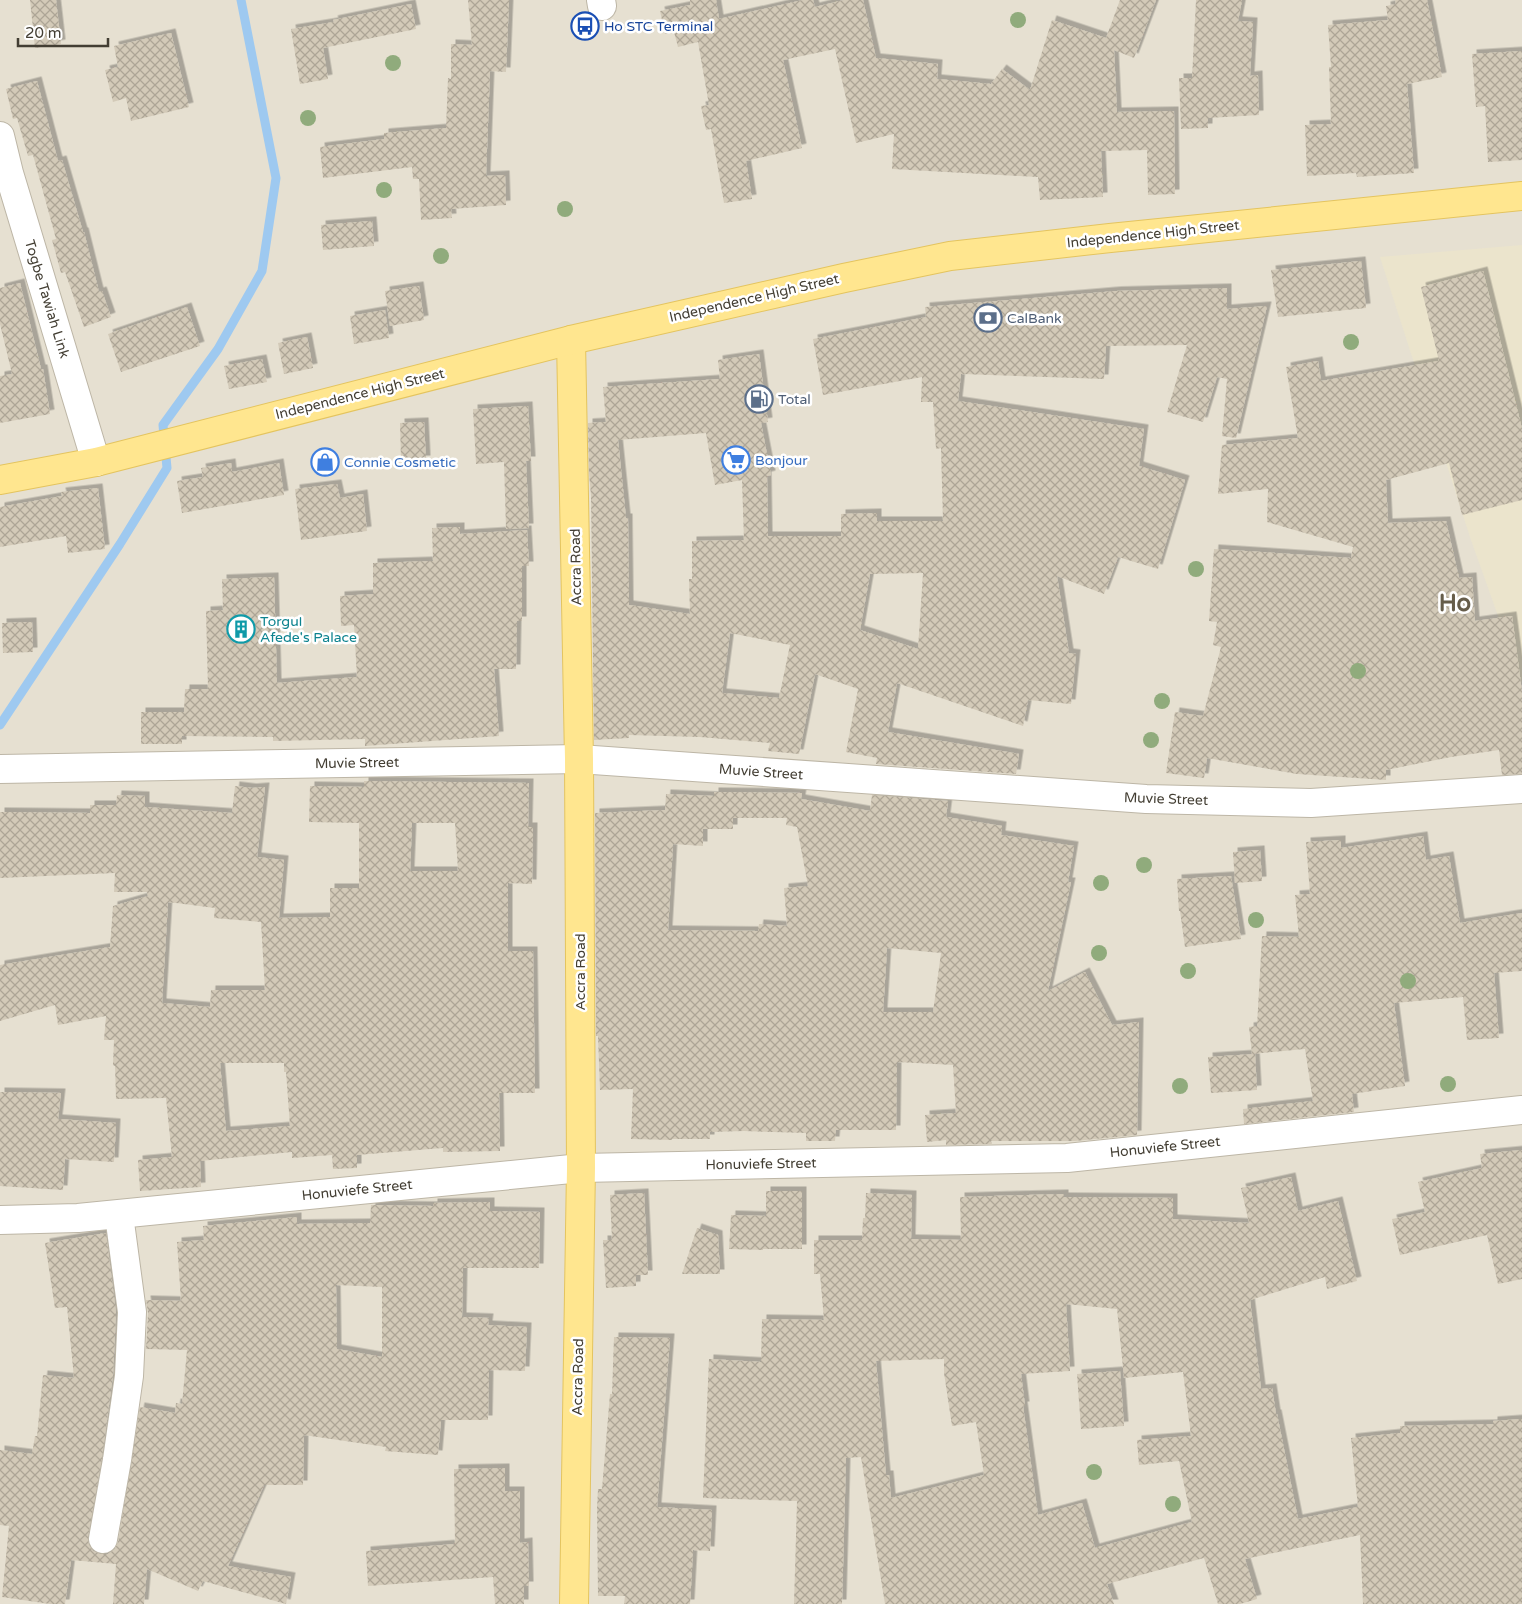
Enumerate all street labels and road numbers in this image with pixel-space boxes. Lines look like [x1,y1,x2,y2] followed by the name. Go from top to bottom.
[1066,216,1241,252] street label: Independence High Street
[21,238,73,361] street label: Togbe Tawiah Link
[668,270,841,326] street label: Independence High Street
[274,365,447,423] street label: Independence High Street
[567,528,585,606] street label: Accra Road
[315,754,400,772] street label: Muvie Street
[718,761,804,783] street label: Muvie Street
[1124,789,1209,809] street label: Muvie Street
[572,933,589,1011] street label: Accra Road
[1109,1133,1222,1161] street label: Honuviefe Street
[705,1155,817,1173] street label: Honuviefe Street
[301,1176,414,1204] street label: Honuviefe Street
[569,1338,587,1416] street label: Accra Road

